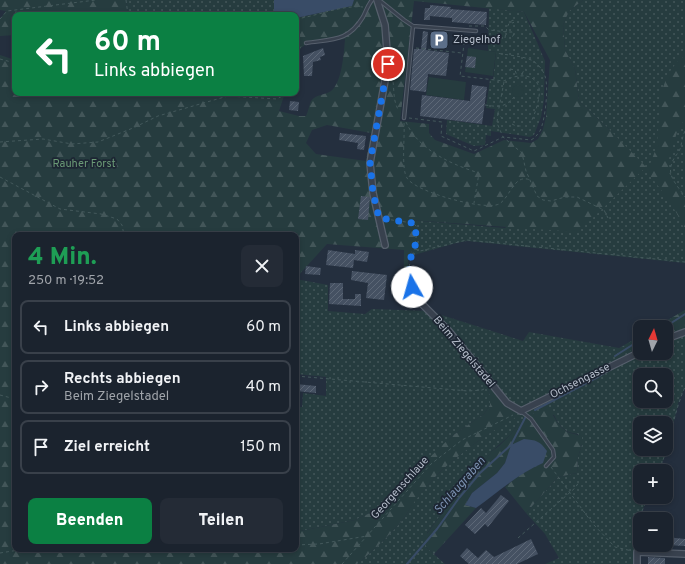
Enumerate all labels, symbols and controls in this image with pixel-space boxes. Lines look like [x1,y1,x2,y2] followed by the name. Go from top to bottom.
[94,25,161,61] text: 60 m
[28,28,80,80] icon: left
[428,29,450,51] parking icon: Ziegelhof
[453,33,500,47] place label: Ziegelhof
[371,47,405,81] pin
[377,53,399,75] icon: arrive
[94,60,215,83] text: Links abbiegen
[52,157,116,171] park label: Rauher Forst
[28,243,97,273] text: 4 Min.
[241,245,283,287] button: close
[391,266,433,308] position arrow
[28,273,104,289] text: 250 m · 19:52
[430,313,498,391] street label: Beim Ziegelstadel
[30,316,52,338] icon: left
[64,318,169,337] text: Links abbiegen
[246,318,281,337] text: 60 m
[633,320,673,360] north arrow
[633,320,673,552] map controls
[548,360,612,402] street label: Ochsengasse
[633,368,673,408] button: search
[64,370,181,389] text: Rechts abbiegen
[30,376,52,398] icon: right
[246,378,281,397] text: 40 m
[64,389,169,405] text: Beim Ziegelstadel
[633,416,673,456] button: layers
[30,436,52,458] icon: arrive
[64,438,150,457] text: Ziel erreicht
[240,438,281,457] text: 150 m
[368,454,432,522] street label: Georgenschlaue
[431,454,490,518] water label: Schlaugraben
[633,464,673,504] button: +
[28,498,152,544] button: Beenden
[160,498,283,544] button: Teilen
[633,512,673,552] button: −

